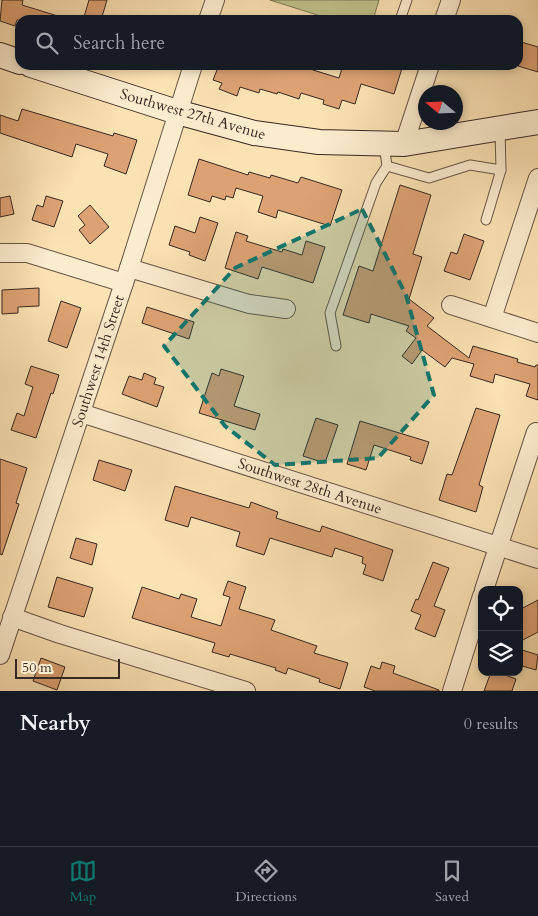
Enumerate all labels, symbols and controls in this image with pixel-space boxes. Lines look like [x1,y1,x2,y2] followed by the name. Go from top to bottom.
[15,15,523,70] search box
[33,29,61,57] icon: search
[73,30,165,56] text: Search here
[118,84,268,144] street label: Southwest 27th Avenue
[418,85,463,130] north arrow
[67,292,129,430] street label: Southwest 14th Street
[235,453,385,519] street label: Southwest 28th Avenue
[478,586,523,676] map controls
[478,586,523,631] button: locate
[478,631,523,676] button: layers
[15,656,120,679] scale bar
[22,658,52,677] text: 50 m
[20,709,91,738] text: Nearby
[464,713,518,735] text: 0 results
[69,857,97,906] tab: Map
[235,857,297,906] tab: Directions
[435,857,469,906] tab: Saved

